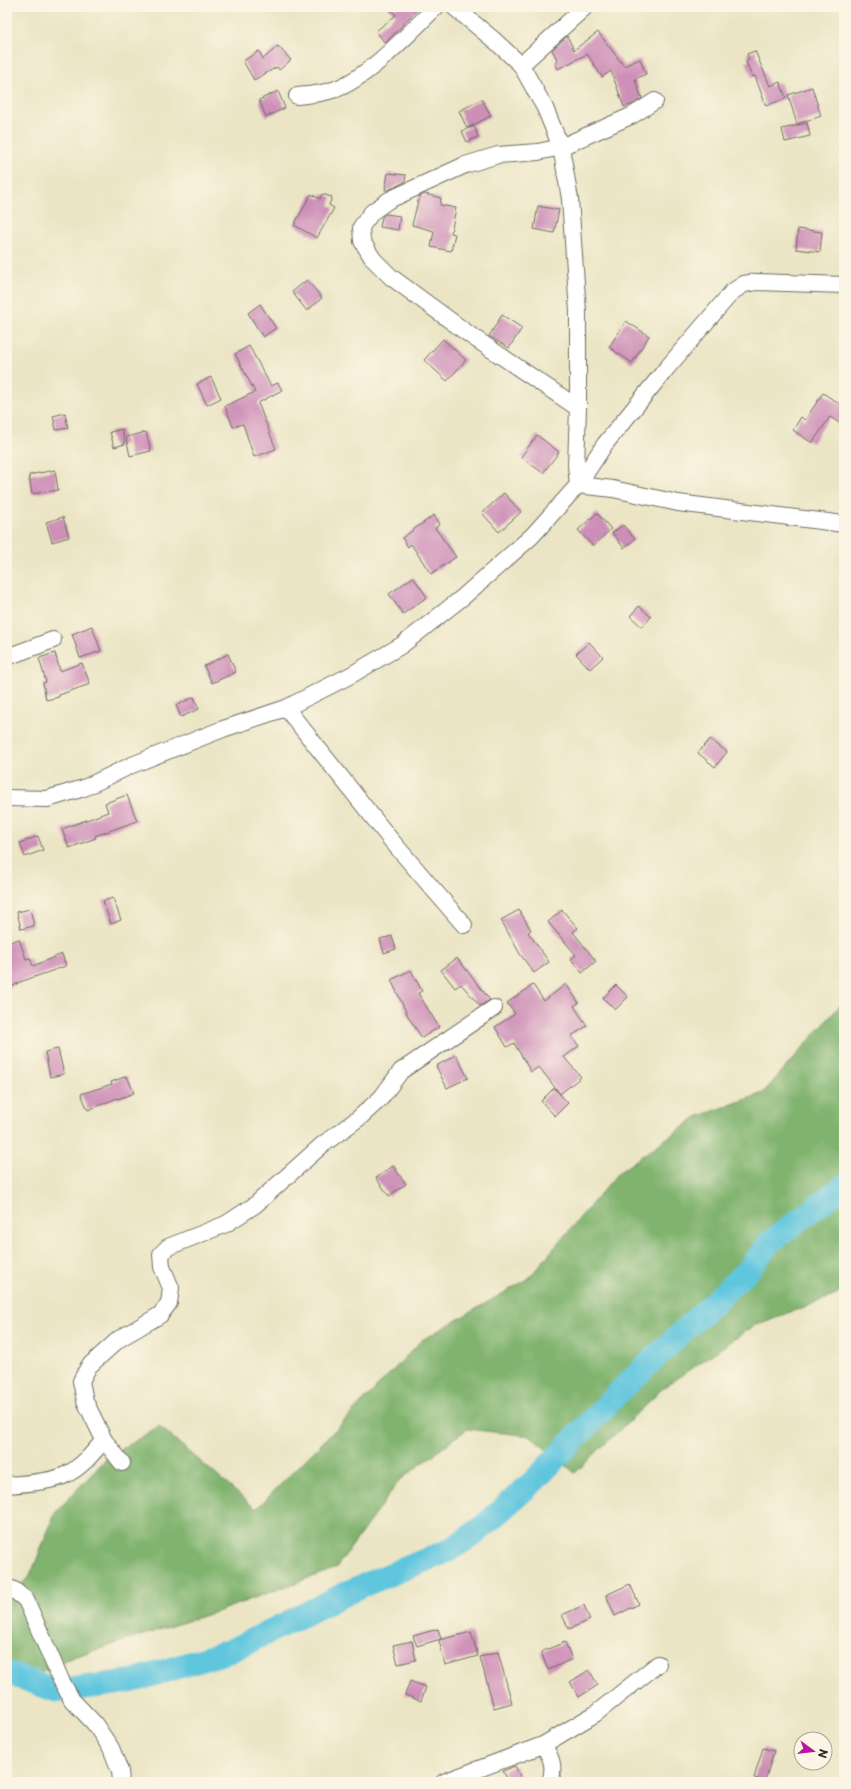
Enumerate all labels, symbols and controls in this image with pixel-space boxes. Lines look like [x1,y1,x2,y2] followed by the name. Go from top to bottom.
[793,1731,833,1771] north arrow
[814,1747,832,1760] text: N

